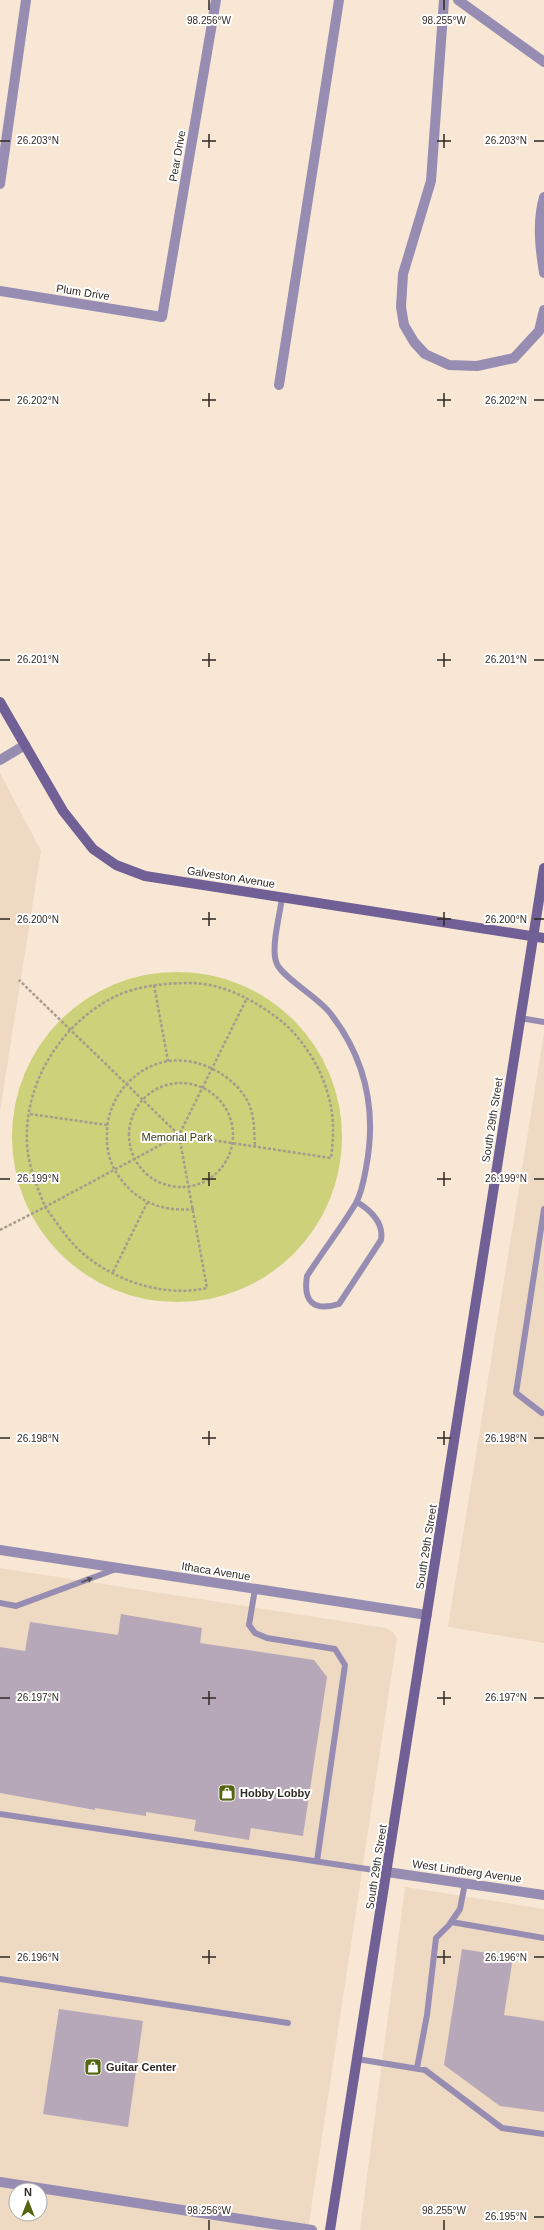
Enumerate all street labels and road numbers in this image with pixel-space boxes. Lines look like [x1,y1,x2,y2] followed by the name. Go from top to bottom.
[167,129,187,183] street label: Pear Drive
[55,282,111,302] street label: Plum Drive
[186,864,276,890] street label: Galveston Avenue
[479,1077,505,1163] street label: South 29th Street
[413,1504,439,1590] street label: South 29th Street
[181,1560,251,1582] street label: Ithaca Avenue
[363,1824,389,1910] street label: South 29th Street
[412,1857,522,1885] street label: West Lindberg Avenue

